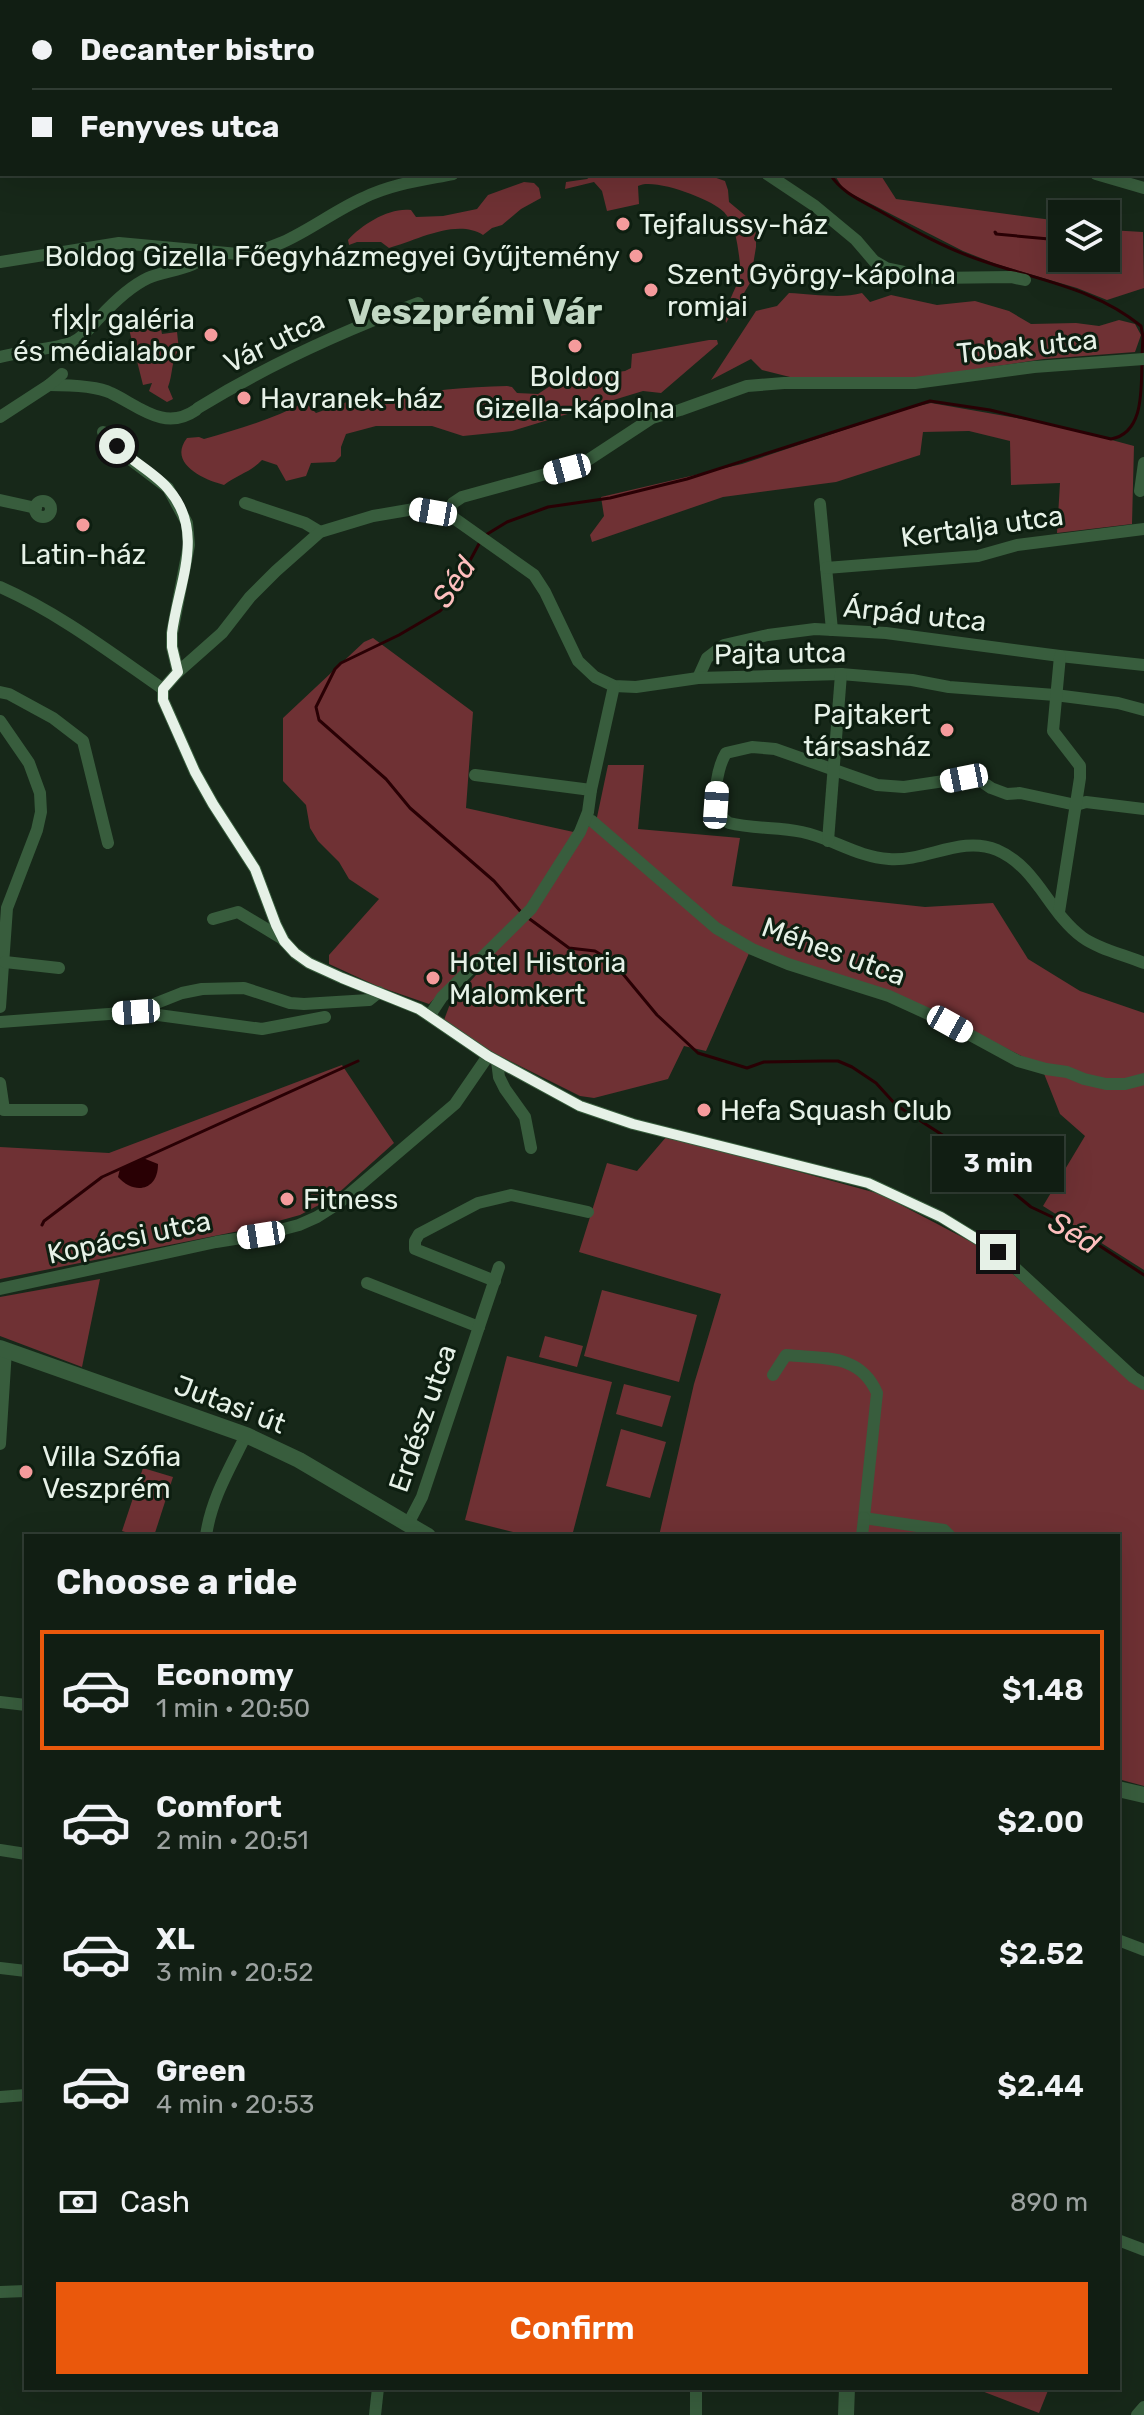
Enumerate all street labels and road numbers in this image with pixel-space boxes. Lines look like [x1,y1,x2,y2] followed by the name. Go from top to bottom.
[219,303,330,380] street label: Vár utca
[955,323,1099,370] street label: Tobak utca
[899,499,1065,554] street label: Kertalja utca
[842,591,988,638] street label: Árpád utca
[713,636,847,671] street label: Pajta utca
[757,910,910,993] street label: Méhes utca
[44,1204,214,1271] street label: Kopácsi utca
[382,1340,463,1496] street label: Erdész utca
[169,1368,290,1441] street label: Jutasi út

